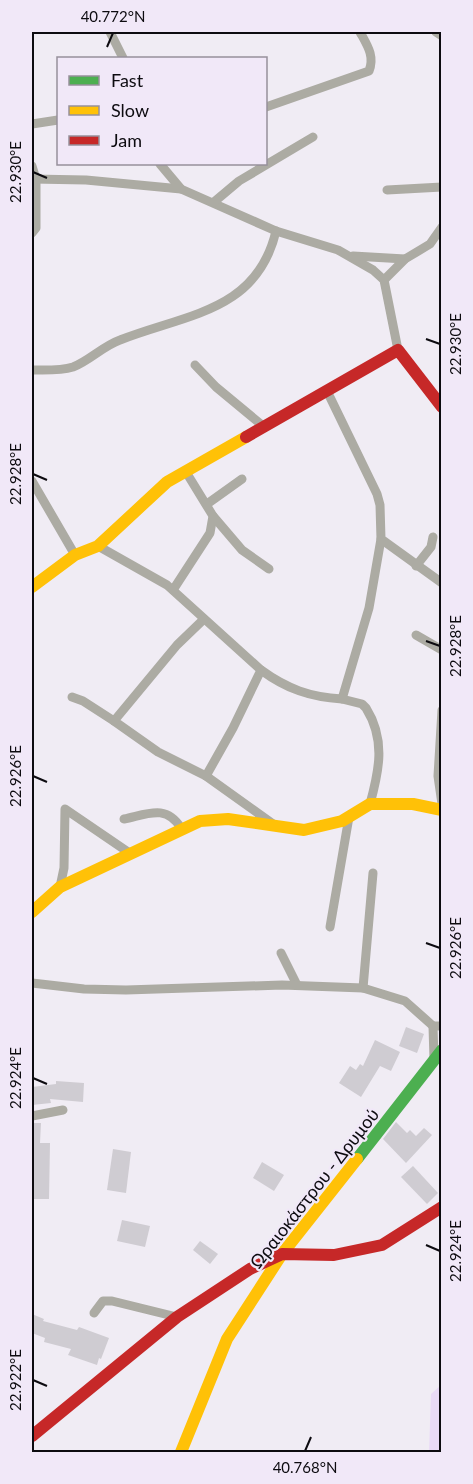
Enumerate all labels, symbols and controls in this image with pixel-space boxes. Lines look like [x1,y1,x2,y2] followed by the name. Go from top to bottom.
[81,7,145,25] text: 40.772°N
[57,57,267,165] legend
[111,69,144,91] text: Fast
[111,99,149,121] text: Slow
[111,129,142,151] text: Jam
[6,141,24,203] text: 22.930°E
[446,313,464,375] text: 22.930°E
[6,443,24,505] text: 22.928°E
[446,615,464,677] text: 22.928°E
[6,745,24,807] text: 22.926°E
[446,917,464,979] text: 22.926°E
[6,1047,24,1109] text: 22.924°E
[245,1104,383,1272] street label: Ωραιοκάστρου - Δρυμού
[446,1220,464,1282] text: 22.924°E
[6,1349,24,1411] text: 22.922°E
[273,1458,337,1476] text: 40.768°N

